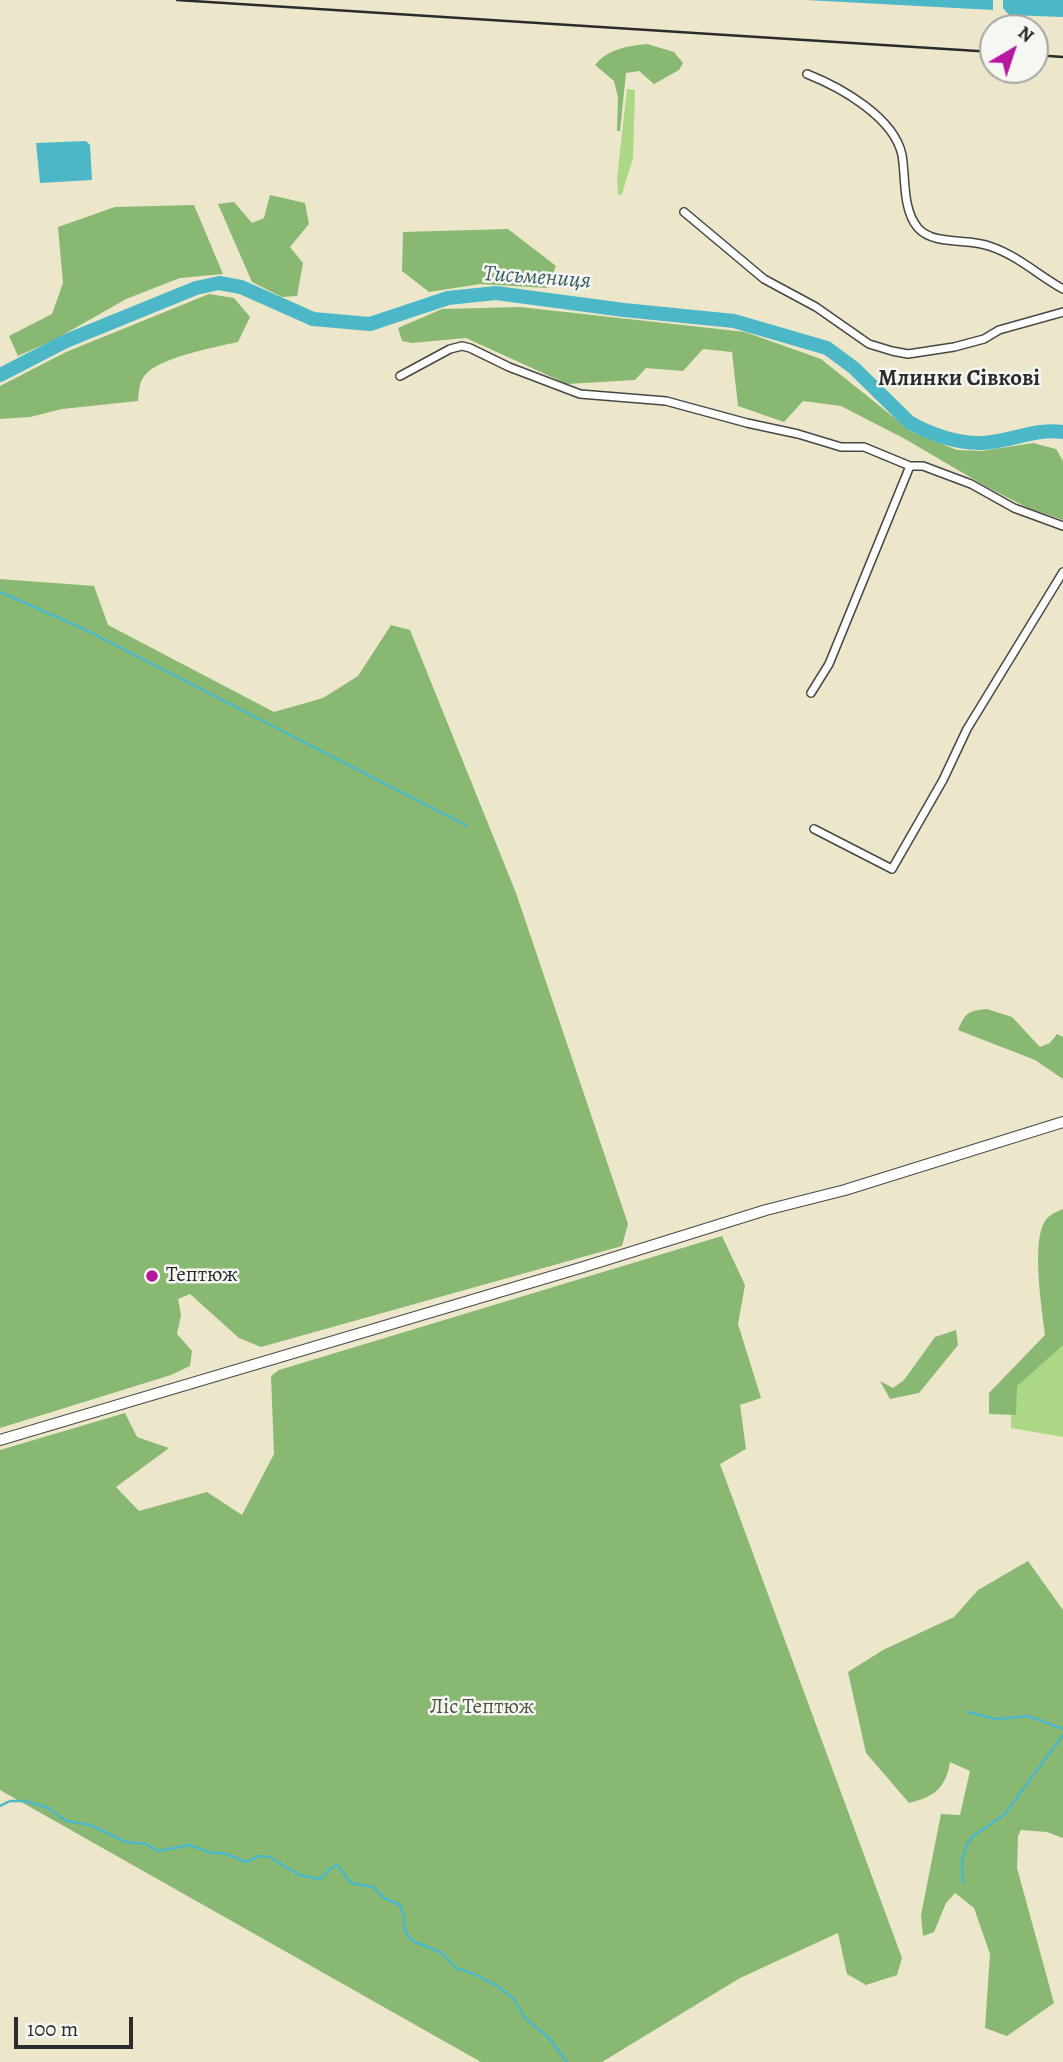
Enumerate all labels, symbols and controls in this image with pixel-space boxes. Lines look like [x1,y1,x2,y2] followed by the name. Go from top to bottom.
[979,14,1049,84] north arrow
[1012,20,1040,49] text: N
[482,260,592,296] water label: Тисьмениця
[878,365,1040,393] district label: Млинки Сівкові
[166,1263,238,1289] place label: Тептюж
[144,1268,160,1284] marker: Тептюж
[430,1695,534,1721] park label: Ліс Тептюж
[18,2002,136,2046] scale bar
[27,2015,78,2043] text: 100 m

